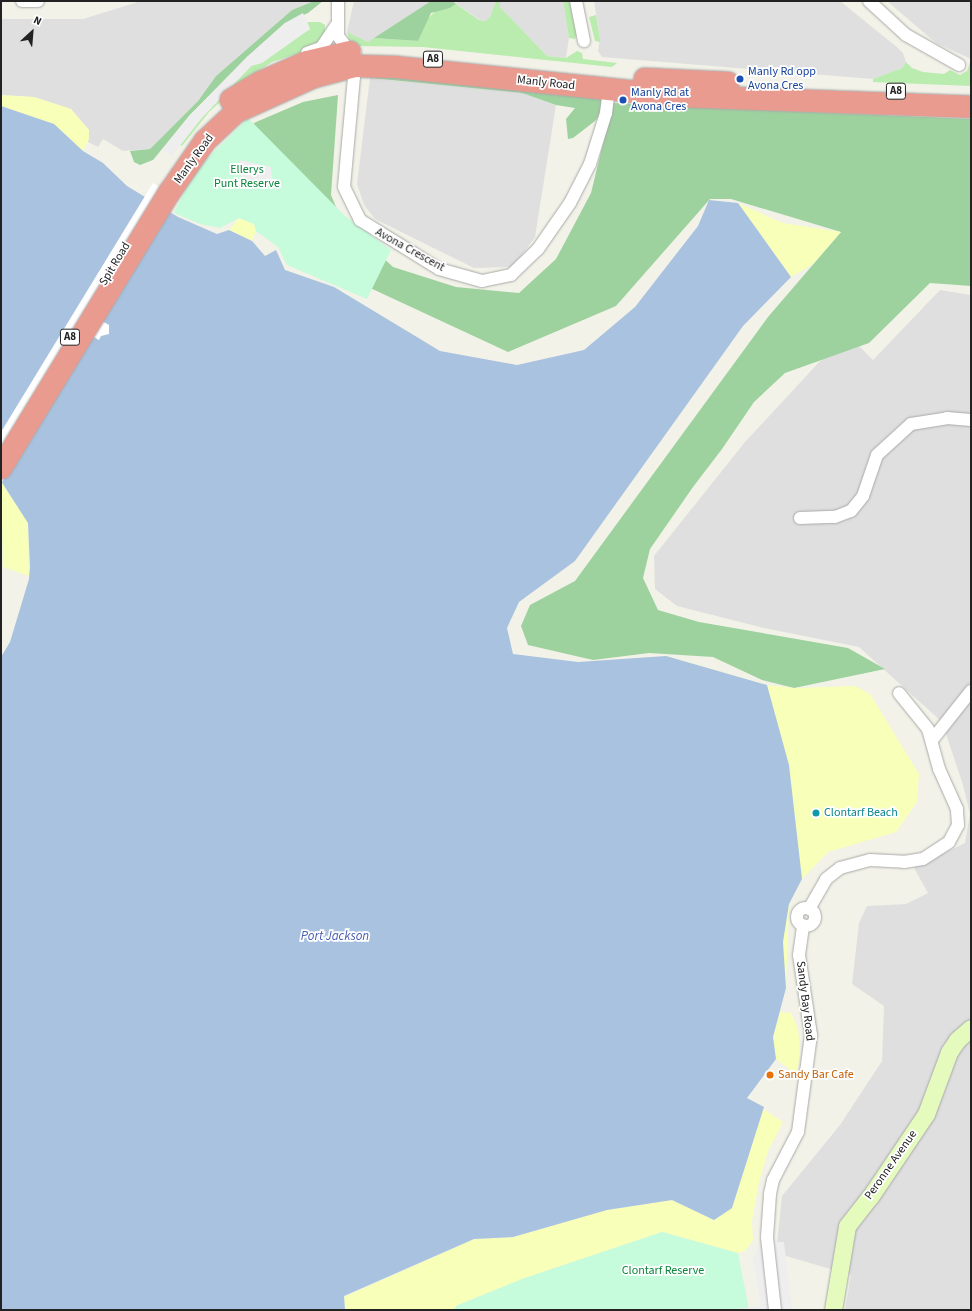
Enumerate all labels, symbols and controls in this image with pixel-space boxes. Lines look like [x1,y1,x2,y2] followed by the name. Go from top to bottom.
[12,12,52,52] north arrow
[31,12,44,29] text: N
[422,50,444,68] road number: A8
[748,65,816,93] place label: Manly Rd opp Avona Cres
[516,73,576,93] street label: Manly Road
[735,74,745,84] marker: Manly Rd opp Avona Cres
[885,82,907,100] road number: A8
[631,86,689,114] place label: Manly Rd at Avona Cres
[618,95,628,105] marker: Manly Rd at Avona Cres
[171,131,217,187] street label: Manly Road
[214,163,280,191] park label: Ellerys Punt Reserve
[373,225,447,275] street label: Avona Crescent
[96,240,134,288] street label: Spit Road
[59,328,81,346] road number: A8
[824,806,898,820] place label: Clontarf Beach
[811,808,821,818] marker: Clontarf Beach
[301,928,369,944] water label: Port Jackson
[793,960,817,1042] street label: Sandy Bay Road
[778,1068,854,1082] place label: Sandy Bar Cafe
[765,1070,775,1080] marker: Sandy Bar Cafe
[862,1128,920,1202] street label: Peronne Avenue
[622,1264,704,1278] park label: Clontarf Reserve

